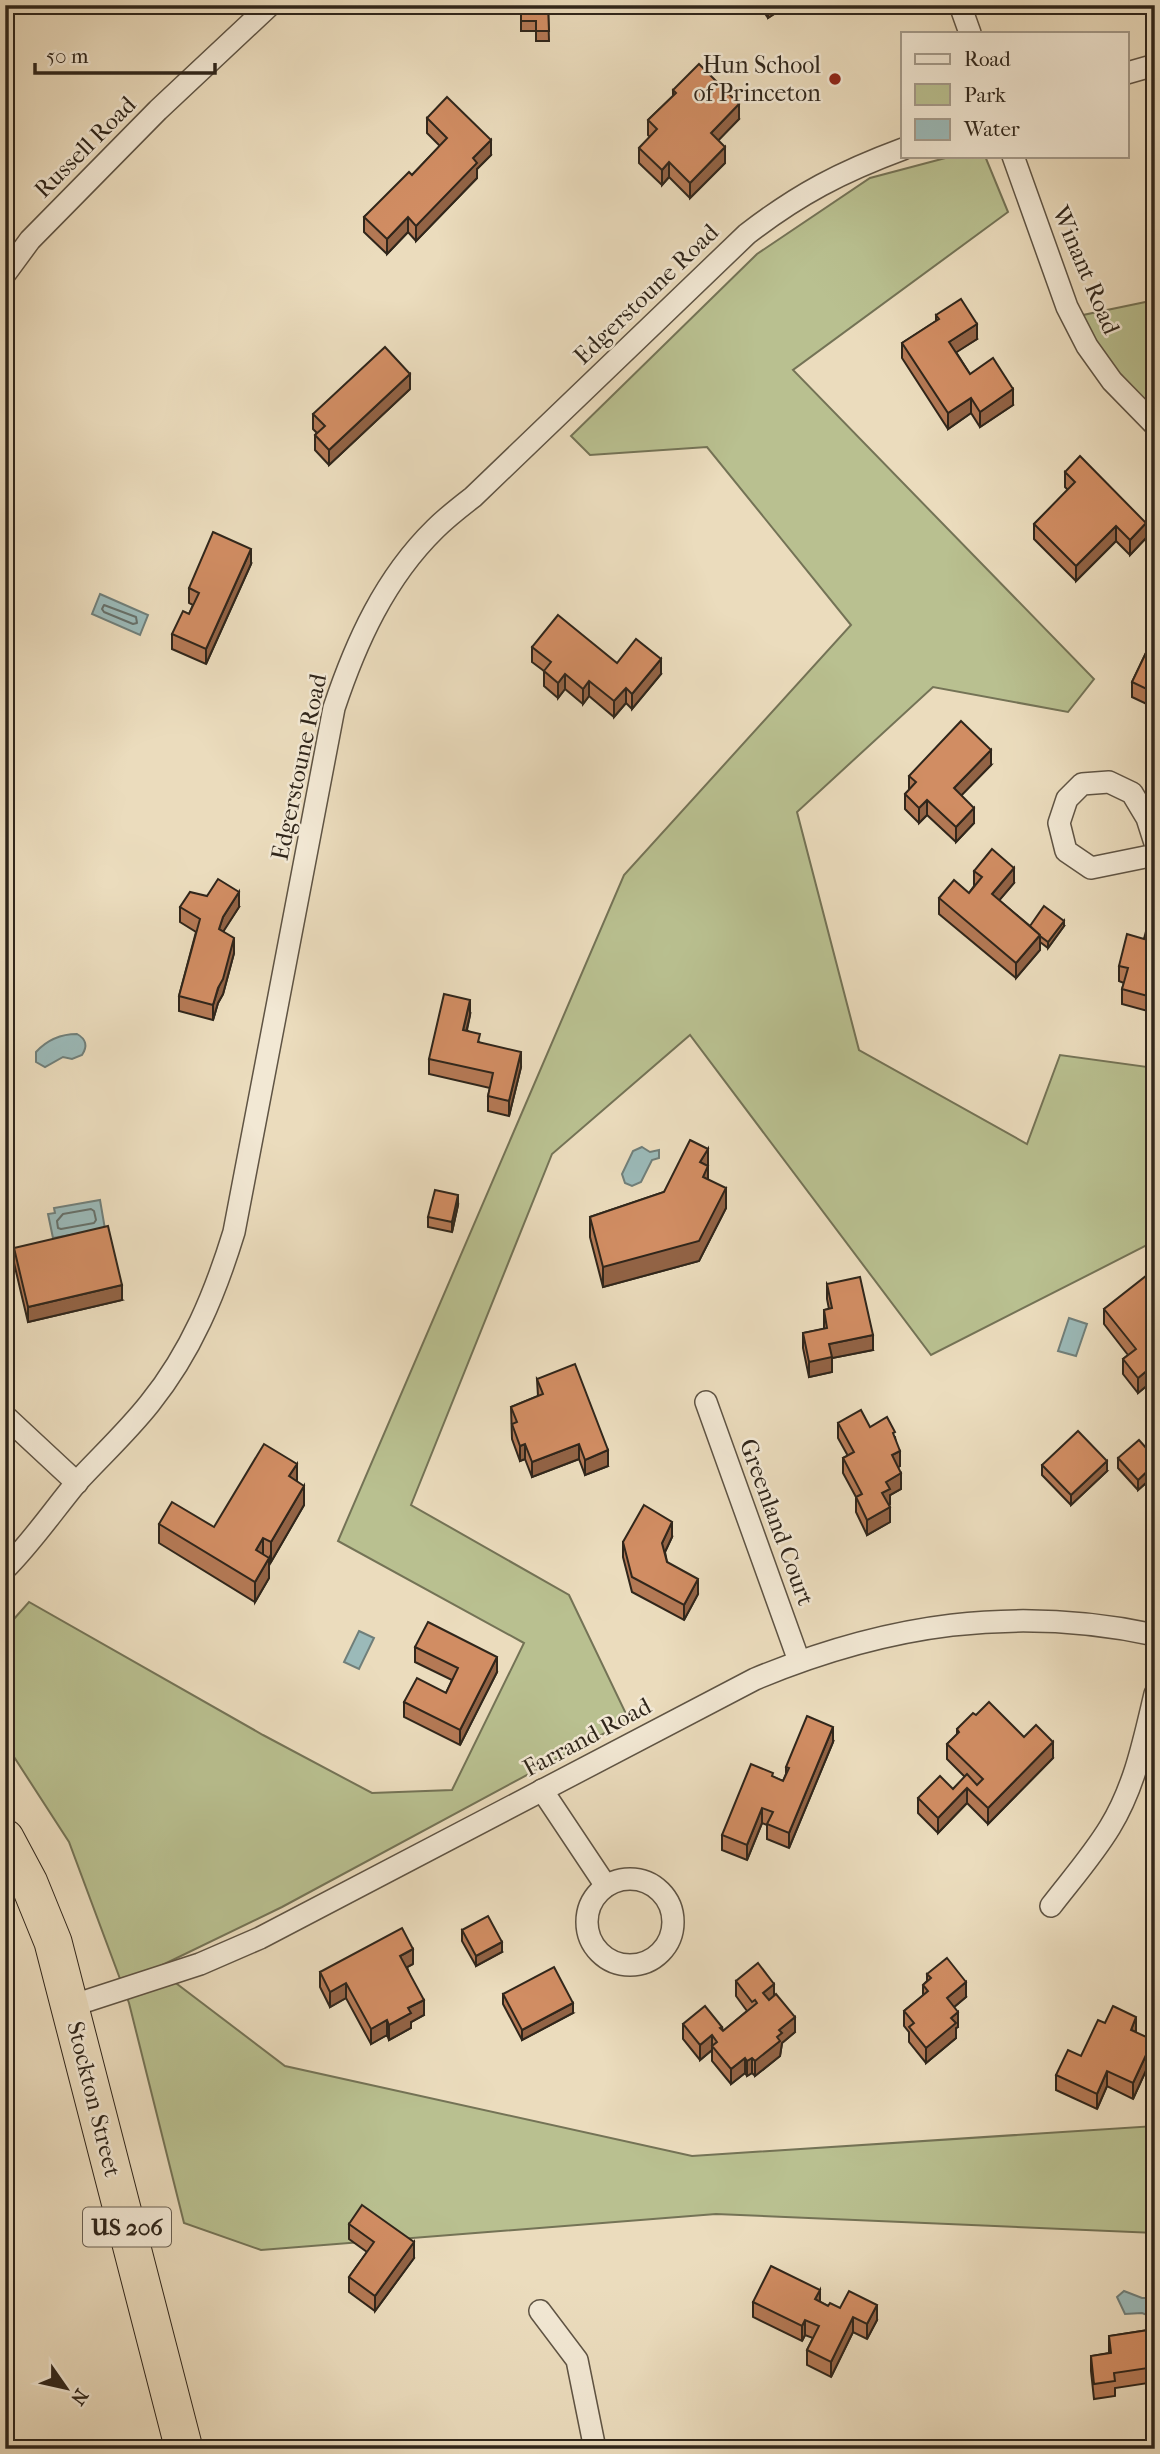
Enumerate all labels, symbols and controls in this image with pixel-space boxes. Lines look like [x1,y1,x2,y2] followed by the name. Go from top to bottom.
[35,32,215,76] scale bar
[901,32,1128,158] legend
[46,44,89,68] text: 50 m
[964,47,1011,71] text: Road
[693,51,821,107] place label: Hun School of Princeton
[827,71,843,87] marker: Hun School of Princeton
[964,83,1006,107] text: Park
[28,90,142,204] street label: Russell Road
[963,117,1020,141] text: Water
[1046,201,1126,339] street label: Winant Road
[568,217,725,370] street label: Edgerstoune Road
[266,670,333,863] street label: Edgerstoune Road
[734,1435,820,1609] street label: Greenland Court
[518,1691,657,1782] street label: Farrand Road
[61,2018,127,2180] street label: Stockton Street
[83,2208,171,2246] road number: US 206
[32,2352,102,2422] north arrow
[66,2385,92,2410] text: N

